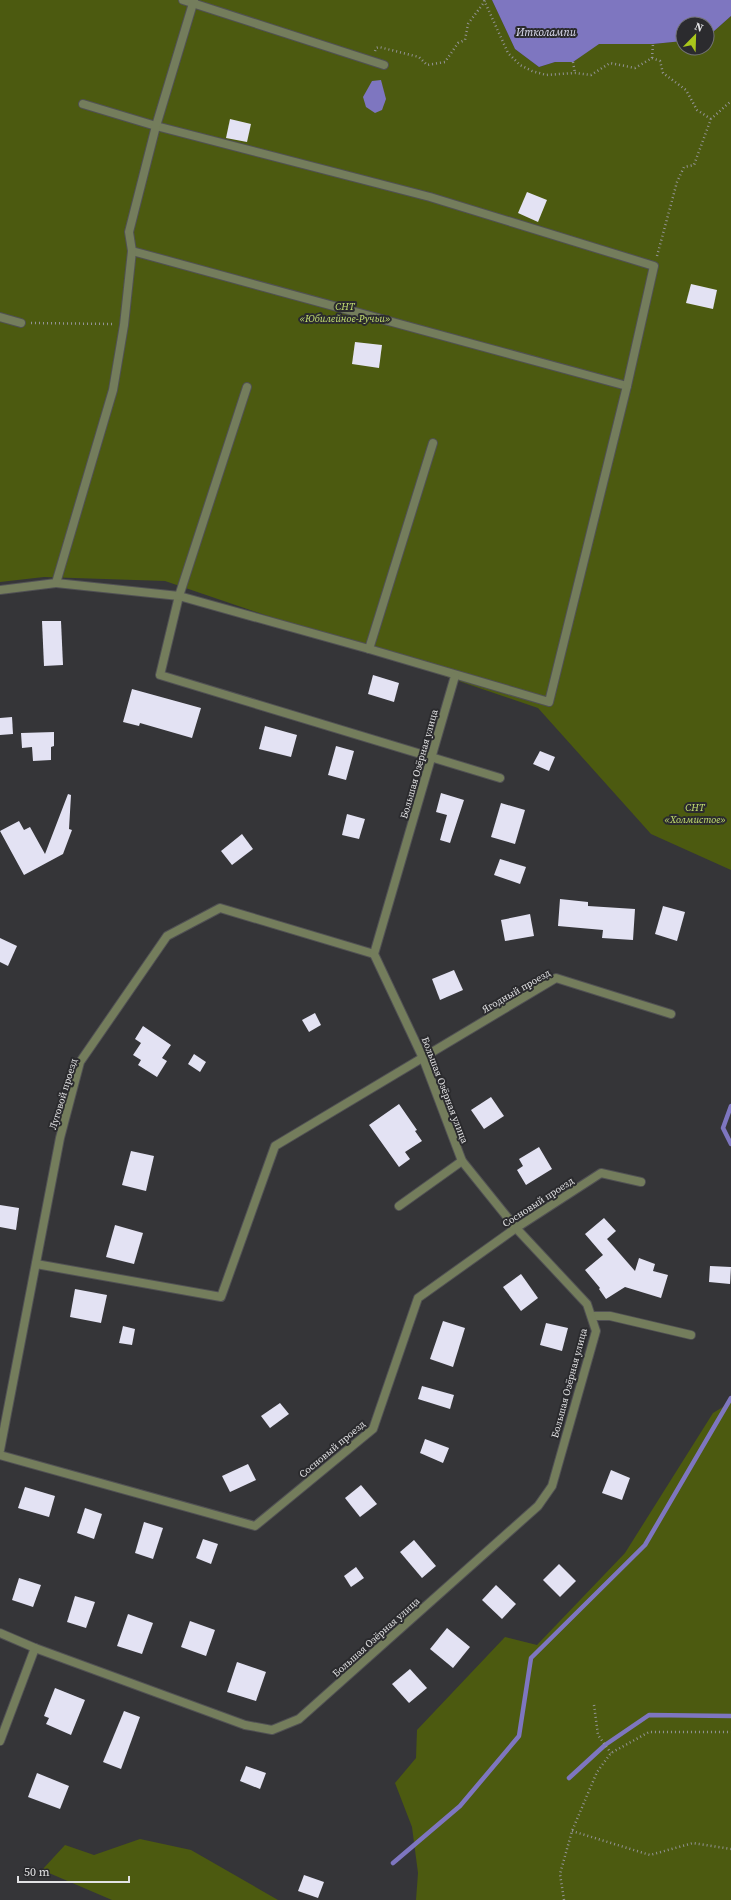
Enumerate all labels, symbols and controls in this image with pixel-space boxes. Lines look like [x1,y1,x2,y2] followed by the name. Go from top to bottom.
[675,16,715,56] north arrow
[692,19,705,36] text: N
[515,25,577,40] water label: Итколампи
[300,300,390,325] park label: СНТ «Юбилейное-Ручьи»
[397,707,441,820] street label: Большая Озёрная улица
[664,801,726,826] park label: СНТ «Холмистое»
[479,966,553,1016] street label: Ягодный проезд
[419,1035,472,1146] street label: Большая Озёрная улица
[46,1057,80,1131] street label: Луговой проезд
[500,1174,576,1230] street label: Сосновый проезд
[548,1326,590,1439] street label: Большая Озёрная улица
[296,1417,368,1480] street label: Сосновый проезд
[330,1594,423,1680] street label: Большая Озёрная улица
[18,1858,129,1884] scale bar
[24,1864,50,1880] text: 50 m

